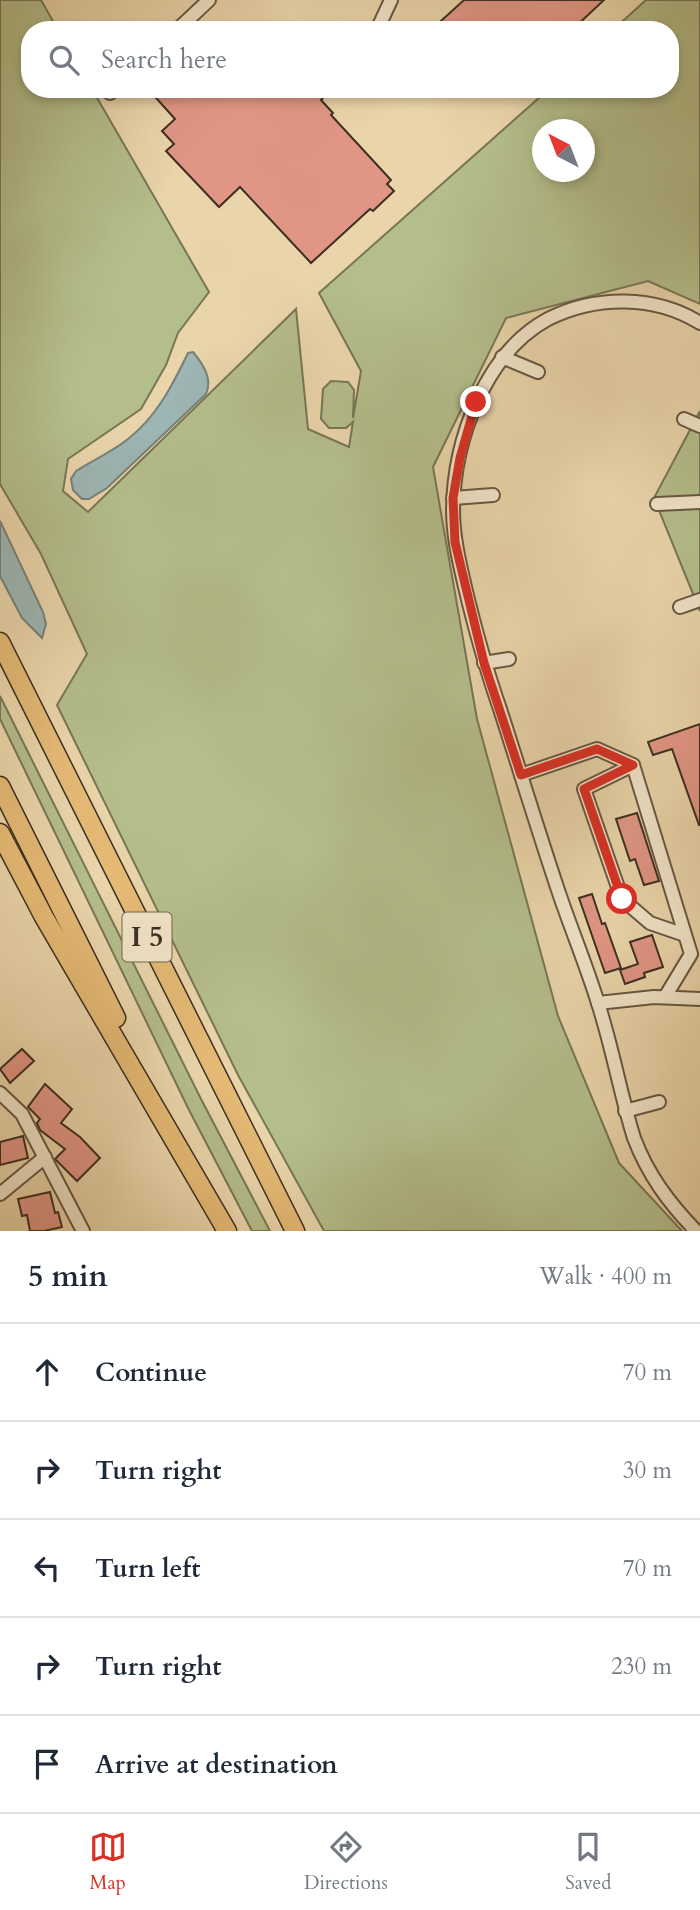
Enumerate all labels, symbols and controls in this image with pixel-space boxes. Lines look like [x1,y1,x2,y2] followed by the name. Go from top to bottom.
[21,21,679,98] search box
[45,41,83,79] icon: search
[101,42,227,77] text: Search here
[532,119,595,182] north arrow
[460,386,491,417] route end
[606,883,637,914] route start
[122,912,172,962] road number: I 5
[28,1256,108,1297] text: 5 min
[539,1261,672,1292] text: Walk · 400 m
[28,1353,66,1391] icon: ahead
[95,1355,207,1390] text: Continue
[623,1357,672,1388] text: 70 m
[28,1451,66,1489] icon: right
[95,1453,222,1488] text: Turn right
[623,1455,672,1486] text: 30 m
[28,1549,66,1587] icon: left
[95,1551,200,1586] text: Turn left
[623,1553,672,1584] text: 70 m
[28,1647,66,1685] icon: right
[95,1649,222,1684] text: Turn right
[611,1651,672,1682] text: 230 m
[28,1745,66,1783] icon: arrive
[95,1747,338,1782] text: Arrive at destination
[89,1828,127,1896] tab: Map
[304,1828,388,1896] tab: Directions
[565,1828,611,1896] tab: Saved

